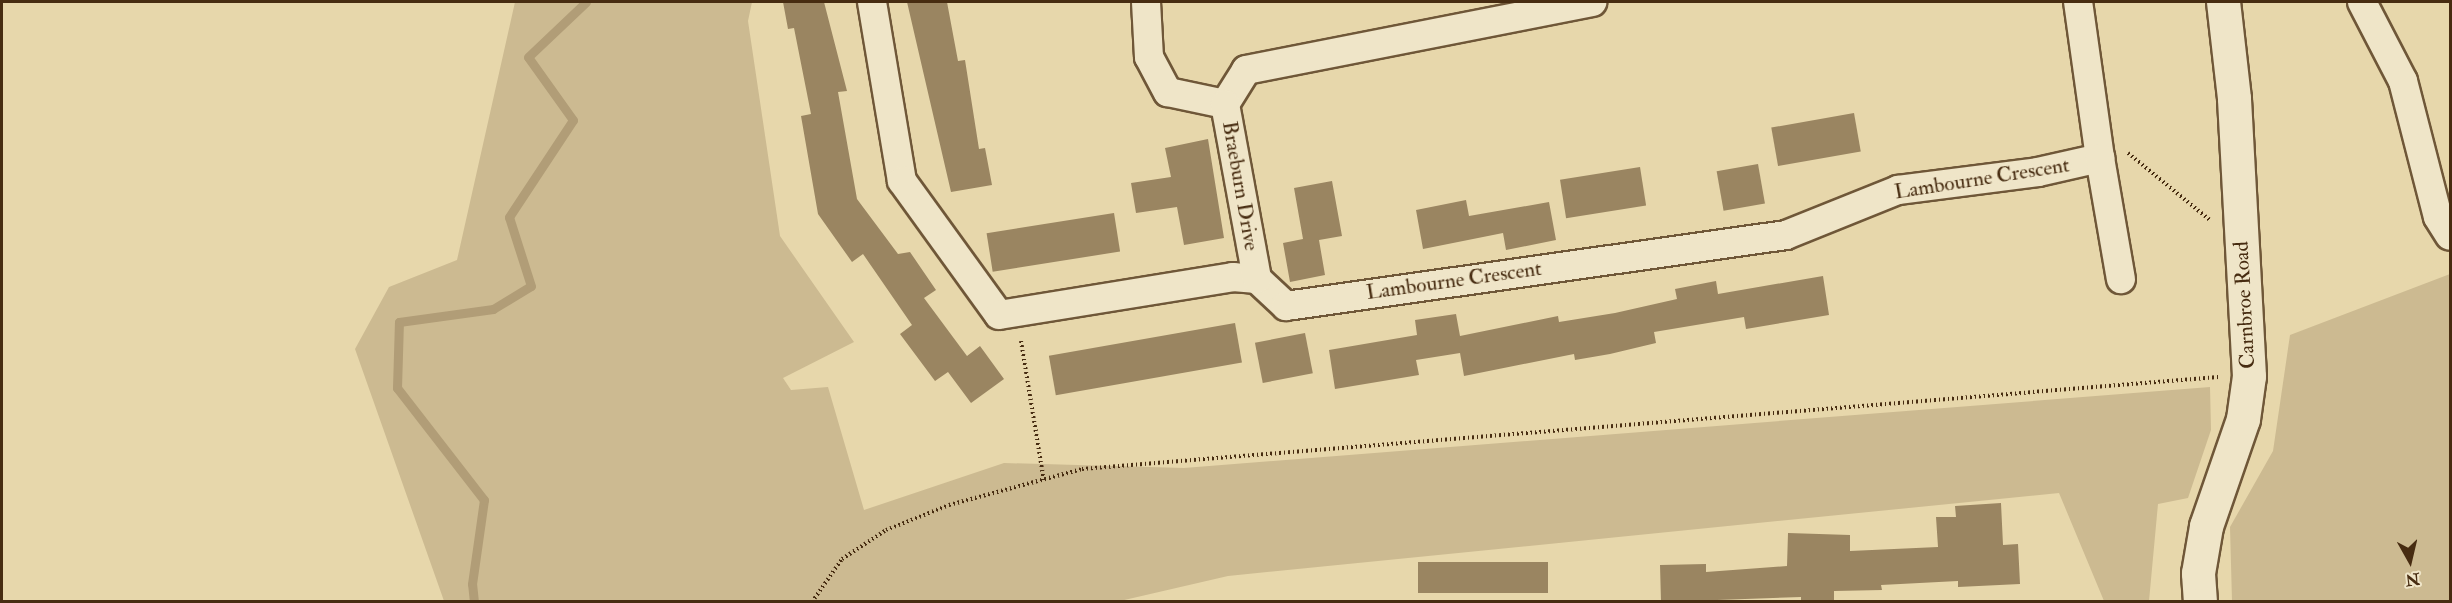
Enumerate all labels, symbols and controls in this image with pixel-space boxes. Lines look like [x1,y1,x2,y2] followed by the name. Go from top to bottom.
[1216,119,1264,253] street label: Braeburn Drive
[1893,153,2071,205] street label: Lambourne Crescent
[2229,241,2261,369] street label: Carnbroe Road
[1365,256,1543,306] street label: Lambourne Crescent
[2380,531,2440,591] north arrow
[2404,568,2421,590] text: N

